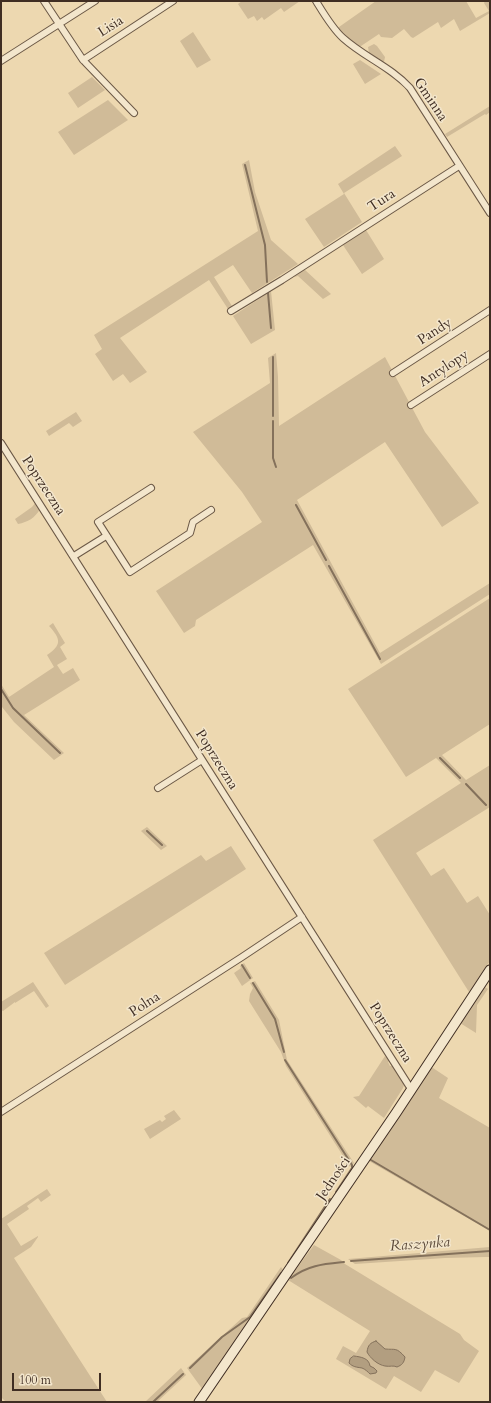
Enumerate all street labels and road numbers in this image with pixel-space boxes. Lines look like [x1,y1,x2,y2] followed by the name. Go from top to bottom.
[95,13,127,41] street label: Lisia
[409,75,451,125] street label: Gminna
[365,186,399,216] street label: Tura
[415,315,455,349] street label: Pandy
[416,347,472,391] street label: Antylopy
[18,453,68,519] street label: Poprzeczna
[191,727,241,793] street label: Poprzeczna
[126,989,164,1021] street label: Polna
[365,1000,415,1066] street label: Poprzeczna
[313,1154,355,1204] street label: Jedności

